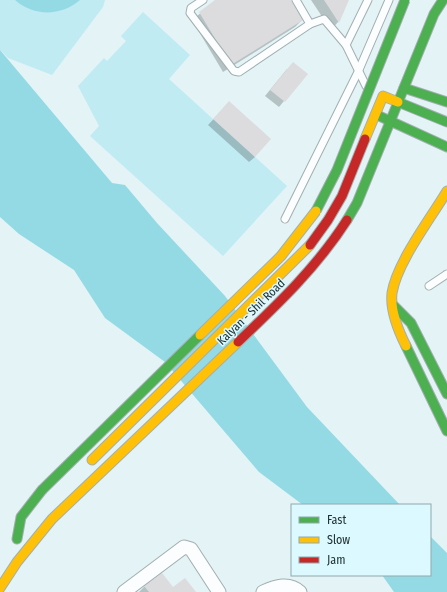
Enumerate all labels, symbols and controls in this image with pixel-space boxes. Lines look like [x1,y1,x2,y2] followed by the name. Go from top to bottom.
[214,276,288,348] street label: Kalyan - Shil Road
[291,504,431,576] legend
[327,513,346,527] text: Fast
[327,533,350,547] text: Slow
[327,553,345,567] text: Jam

